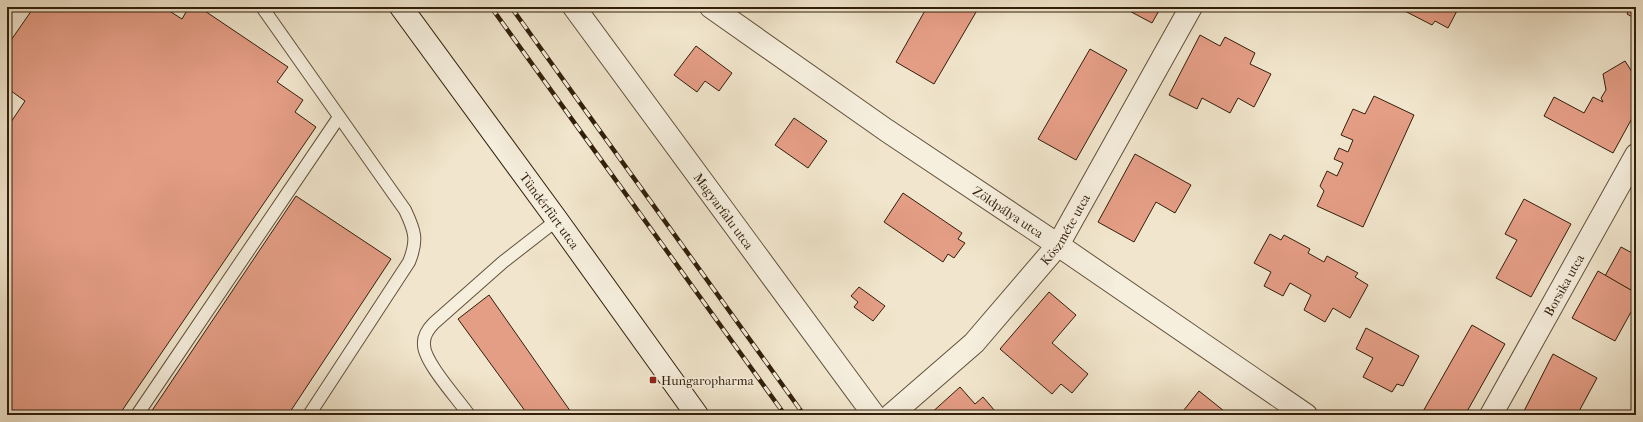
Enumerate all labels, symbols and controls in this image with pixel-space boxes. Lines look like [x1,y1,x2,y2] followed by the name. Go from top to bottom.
[517,169,583,253] street label: Tündérfürt utca
[690,170,757,253] street label: Magyarfalu utca
[970,183,1047,242] street label: Zöldpálya utca
[1037,190,1094,268] street label: Köszméte utca
[1541,251,1588,319] street label: Borsika utca
[661,373,755,388] place label: Hungaropharma
[648,375,658,385] marker: Hungaropharma

